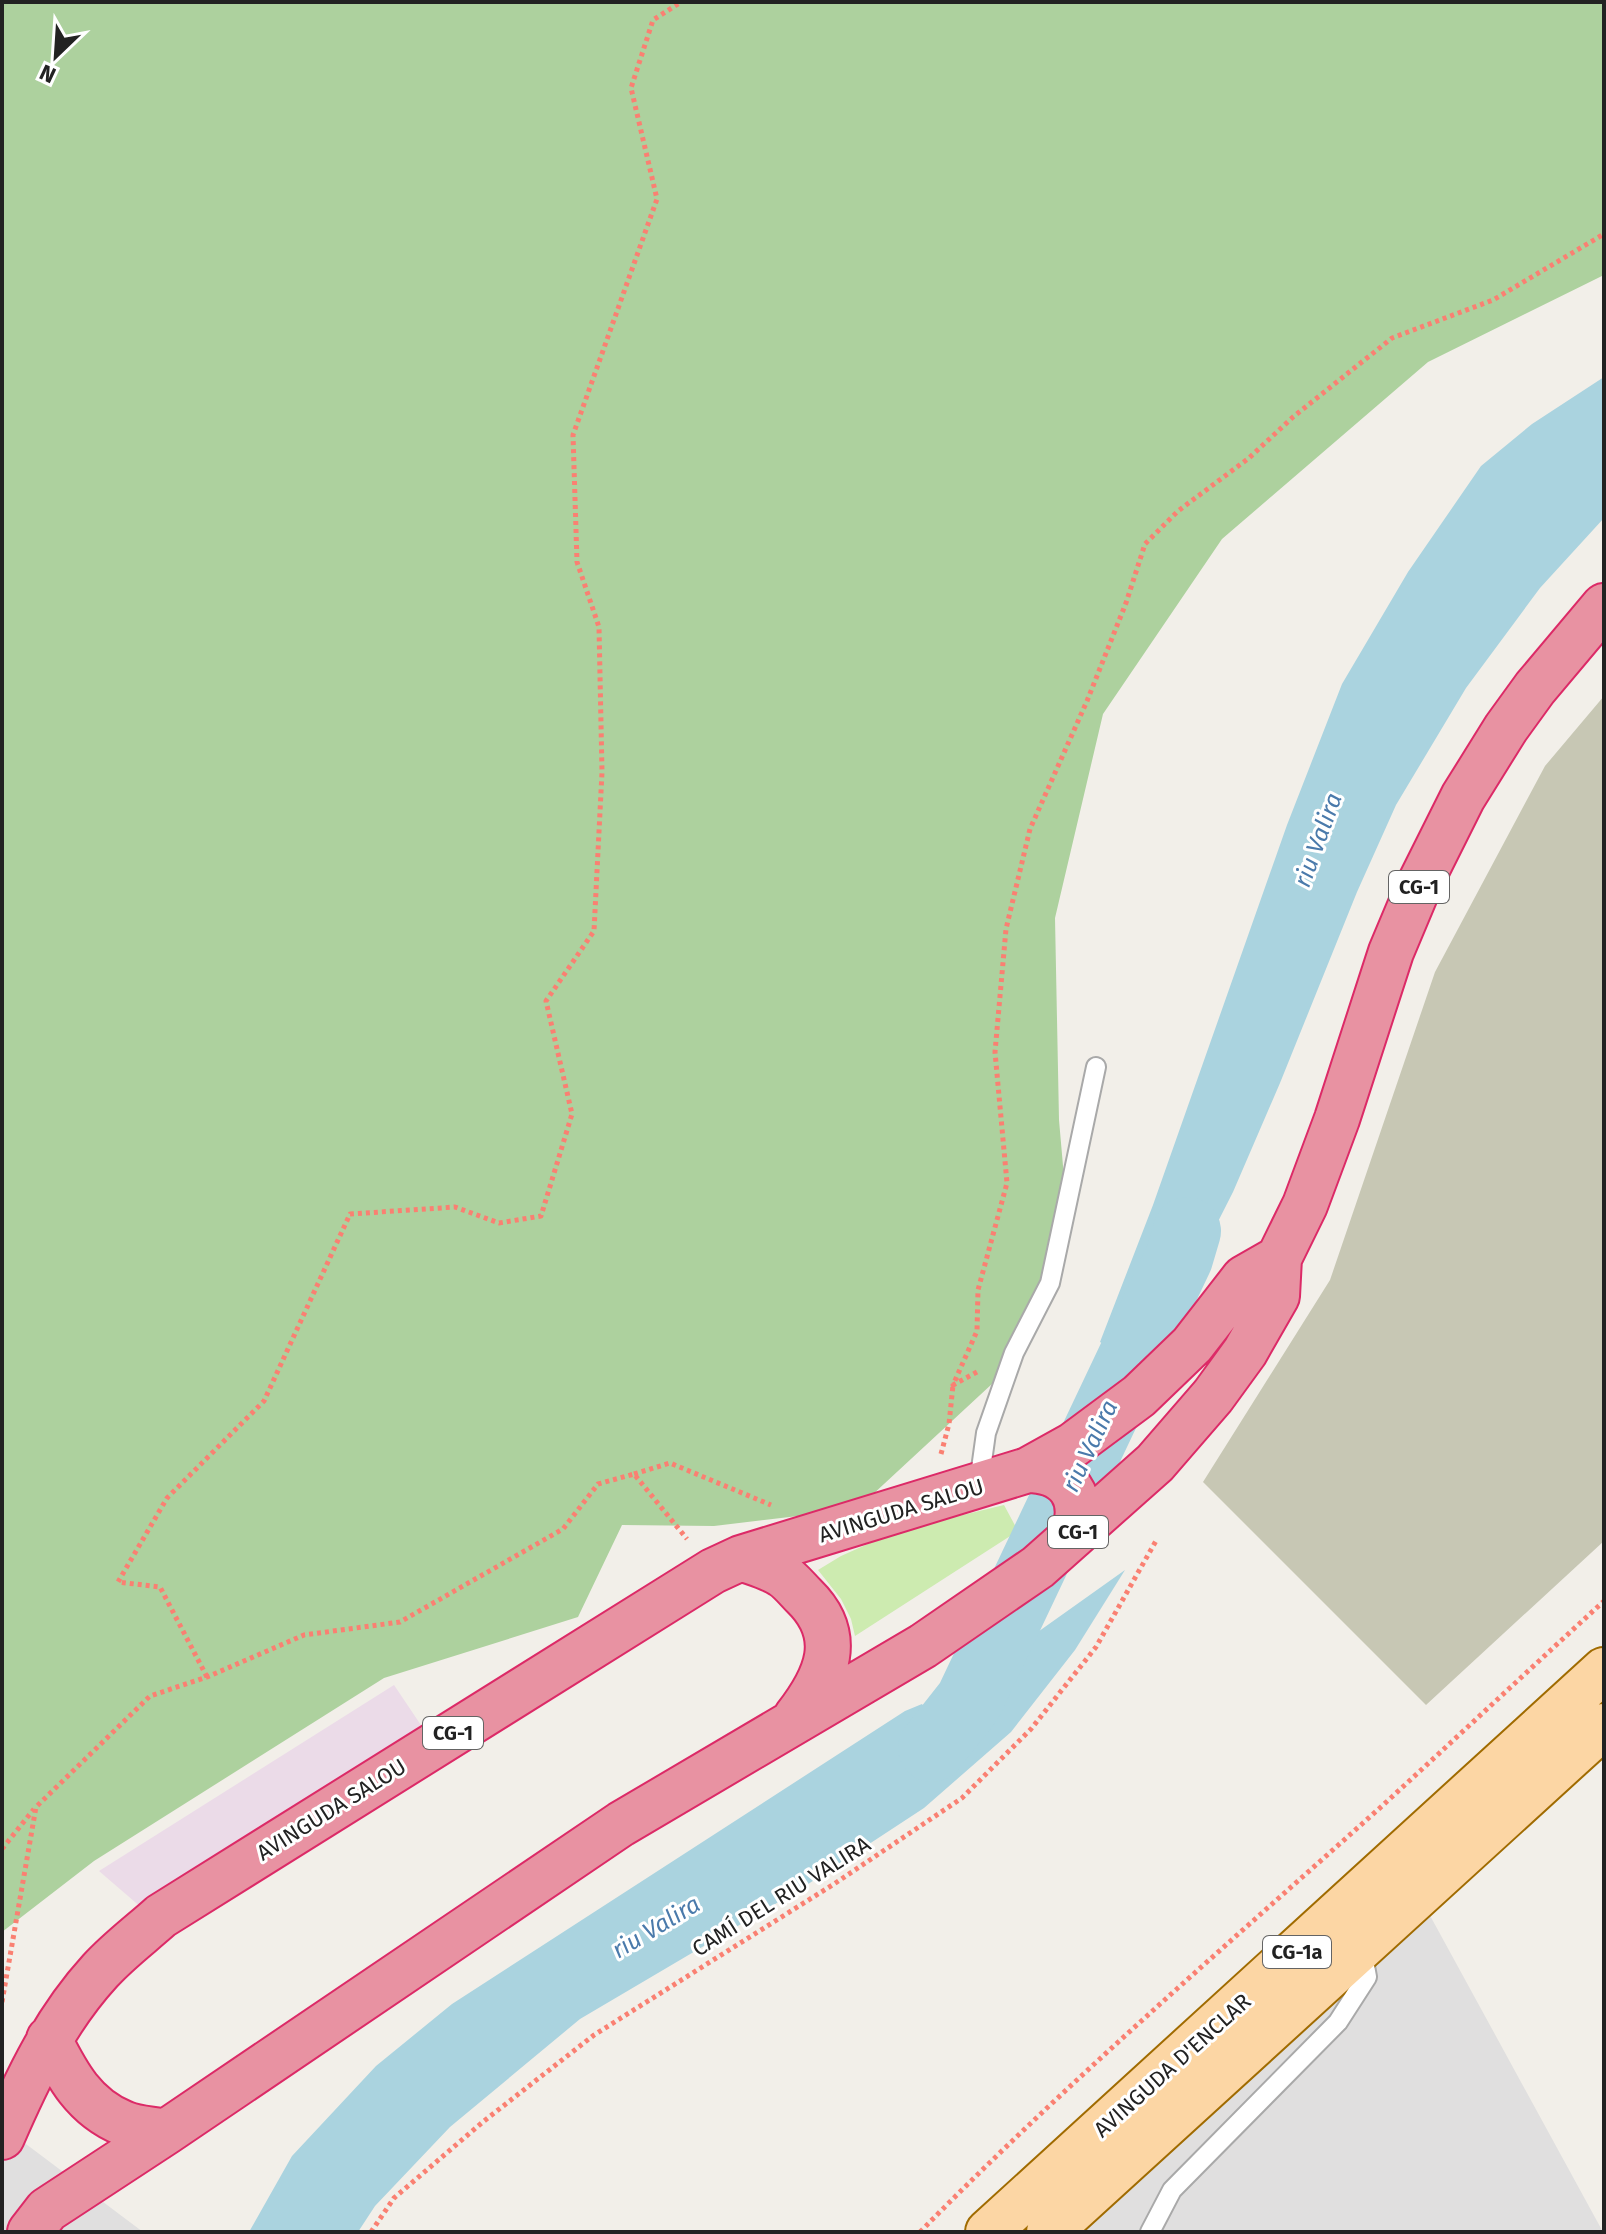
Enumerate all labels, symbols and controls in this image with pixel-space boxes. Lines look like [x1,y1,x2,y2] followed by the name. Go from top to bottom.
[16,16,96,96] north arrow
[35,58,60,89] text: N
[1288,789,1348,891] water label: riu Valira
[1389,871,1449,903] road number: CG-1
[1057,1396,1123,1496] water label: riu Valira
[815,1473,987,1548] street label: AVINGUDA SALOU
[1048,1516,1108,1548] road number: CG-1
[423,1717,483,1749] road number: CG-1
[252,1753,411,1866] street label: AVINGUDA SALOU
[687,1830,876,1962] street label: CAMÍ DEL RIU VALIRA
[607,1890,705,1964] water label: riu Valira
[1263,1936,1331,1968] road number: CG-1a
[1088,1988,1256,2143] street label: AVINGUDA D'ENCLAR

